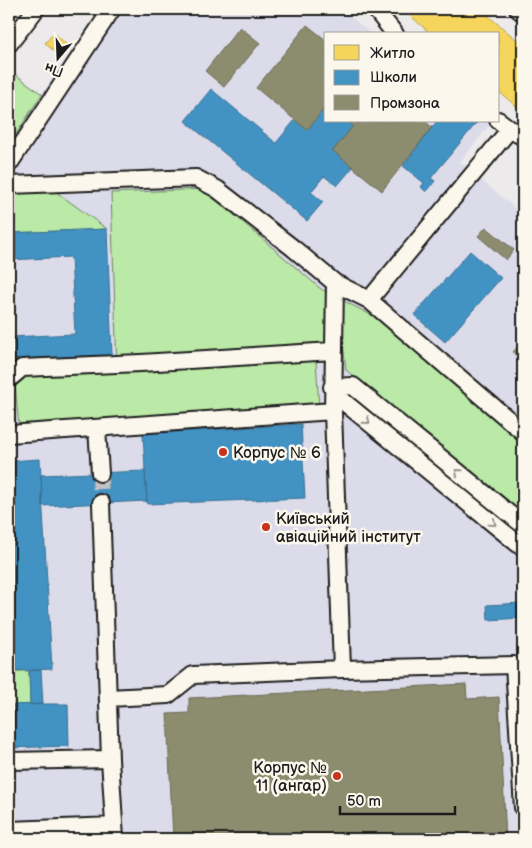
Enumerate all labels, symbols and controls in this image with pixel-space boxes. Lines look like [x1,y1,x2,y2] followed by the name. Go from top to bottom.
[32,32,82,82] north arrow
[324,32,500,122] legend
[370,44,415,63] text: Житло
[42,59,66,81] text: Пн
[370,68,417,87] text: Школи
[370,94,440,113] text: Промзона
[361,415,370,423] one-way arrow
[233,444,321,463] place label: Корпус № 6
[217,446,229,458] marker: Корпус № 6
[455,469,464,478] one-way arrow
[276,510,421,547] place label: Київський авіаційний інститут
[487,518,496,526] one-way arrow
[260,521,272,533] marker: Київський авіаційний інститут
[253,759,327,796] place label: Корпус № 11 (ангар)
[331,770,343,782] marker: Корпус № 11 (ангар)
[340,783,454,815] scale bar
[347,792,381,811] text: 50 m

